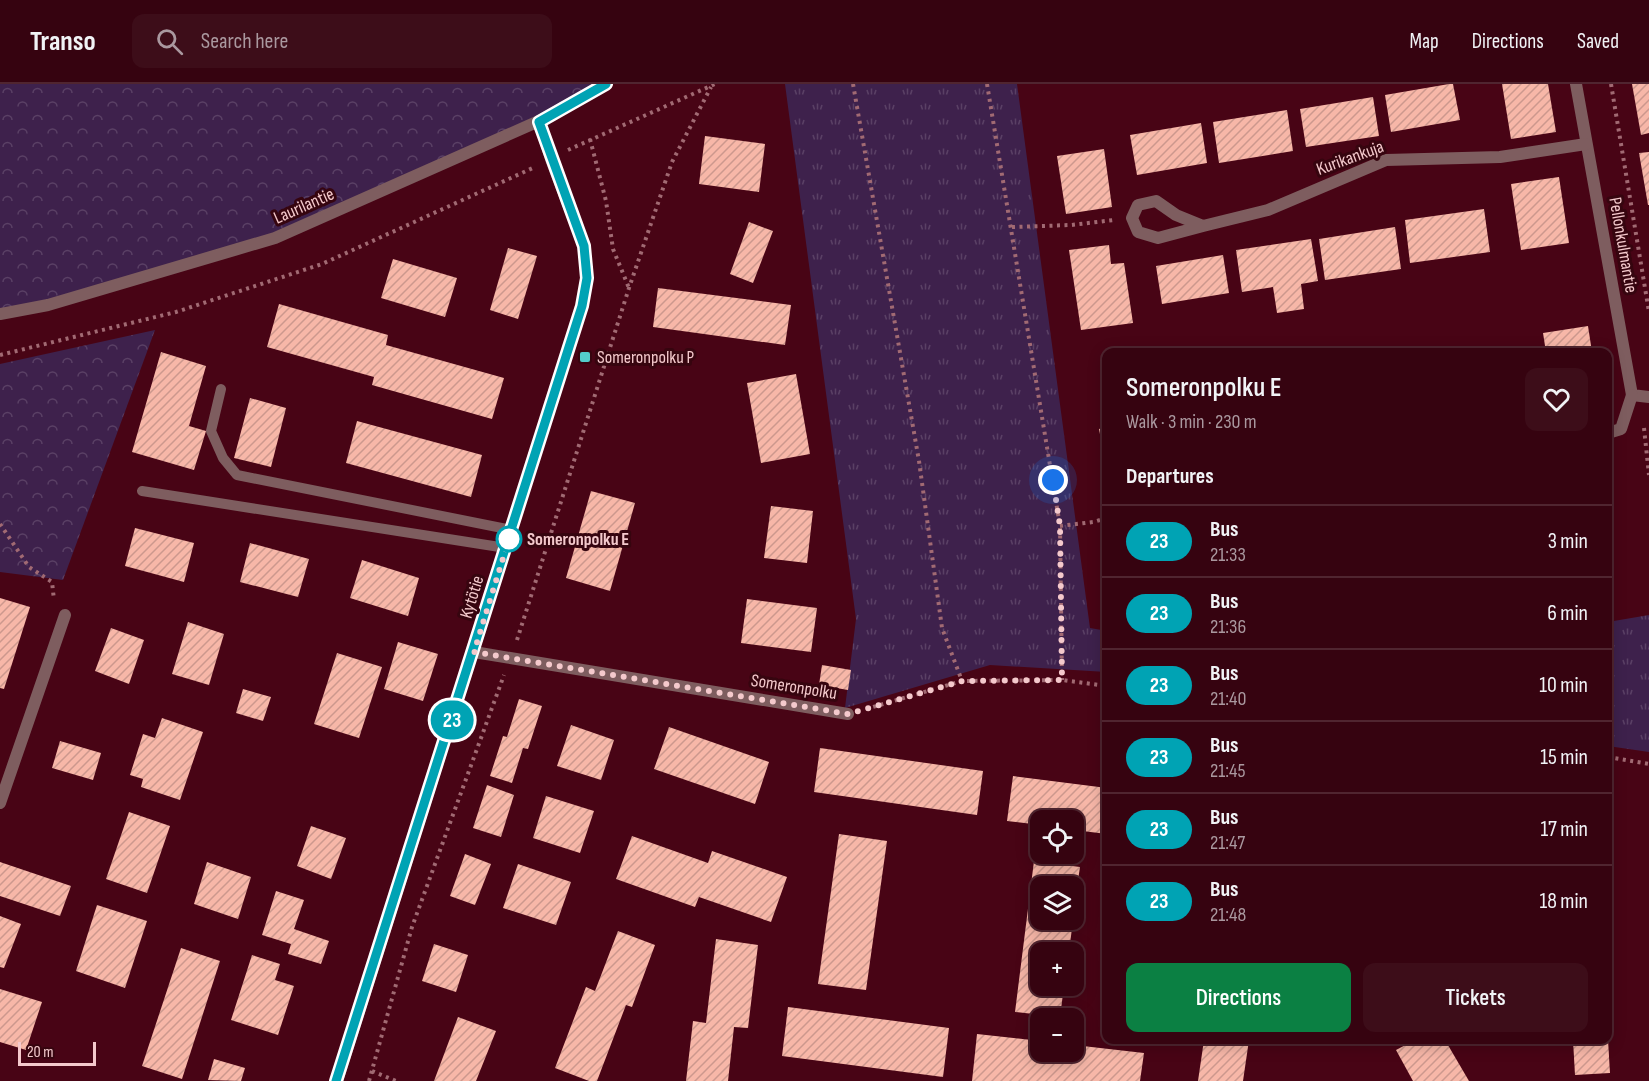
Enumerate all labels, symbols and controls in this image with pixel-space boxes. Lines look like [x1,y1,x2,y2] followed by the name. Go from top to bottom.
[132,14,552,68] search box
[30,25,96,58] text: Transo
[153,25,186,58] icon: search
[201,28,288,55] text: Search here
[1409,29,1439,54] text: Map
[1472,29,1544,54] text: Directions
[1577,29,1619,54] text: Saved
[1314,136,1387,180] street label: Kurikankuja
[271,183,337,229] street label: Laurilantie
[1604,195,1642,295] street label: Pellonkulmantie
[597,347,695,368] place label: Someronpolku P
[578,350,592,364] marker: Someronpolku P
[1525,368,1588,431] button: heart
[1126,371,1282,404] text: Someronpolku E
[1126,410,1257,434] text: Walk · 3 min · 230 m
[1126,463,1214,490] text: Departures
[1038,465,1068,495] your location
[1210,516,1239,543] text: Bus
[496,526,522,552] marker: Someronpolku E
[1548,528,1588,555] text: 3 min
[527,529,629,550] place label: Someronpolku E
[1150,529,1168,554] text: 23
[1210,543,1246,567] text: 21:33
[456,573,488,621] street label: Kytötie
[1210,588,1239,615] text: Bus
[1547,600,1588,627] text: 6 min
[1150,601,1168,626] text: 23
[1210,615,1246,639] text: 21:36
[1210,660,1239,687] text: Bus
[750,670,838,704] street label: Someronpolku
[1539,672,1588,699] text: 10 min
[1150,673,1168,698] text: 23
[1210,687,1246,711] text: 21:40
[425,700,479,740] line badge: 23
[443,708,461,733] text: 23
[1210,732,1239,759] text: Bus
[1540,744,1588,771] text: 15 min
[1150,745,1168,770] text: 23
[1210,759,1246,783] text: 21:45
[1210,804,1239,831] text: Bus
[1030,810,1084,1062] map controls
[1030,810,1084,864] button: locate
[1540,816,1588,843] text: 17 min
[1150,817,1168,842] text: 23
[1210,831,1245,855] text: 21:47
[1030,876,1084,930] button: layers
[1210,876,1239,903] text: Bus
[1540,888,1588,915] text: 18 min
[1150,889,1168,914] text: 23
[1210,903,1246,927] text: 21:48
[1030,942,1084,996] button: +
[1126,963,1351,1032] button: Directions
[1363,963,1588,1032] button: Tickets
[1030,1008,1084,1062] button: −
[18,1039,96,1066] scale bar
[27,1043,54,1062] text: 20 m

